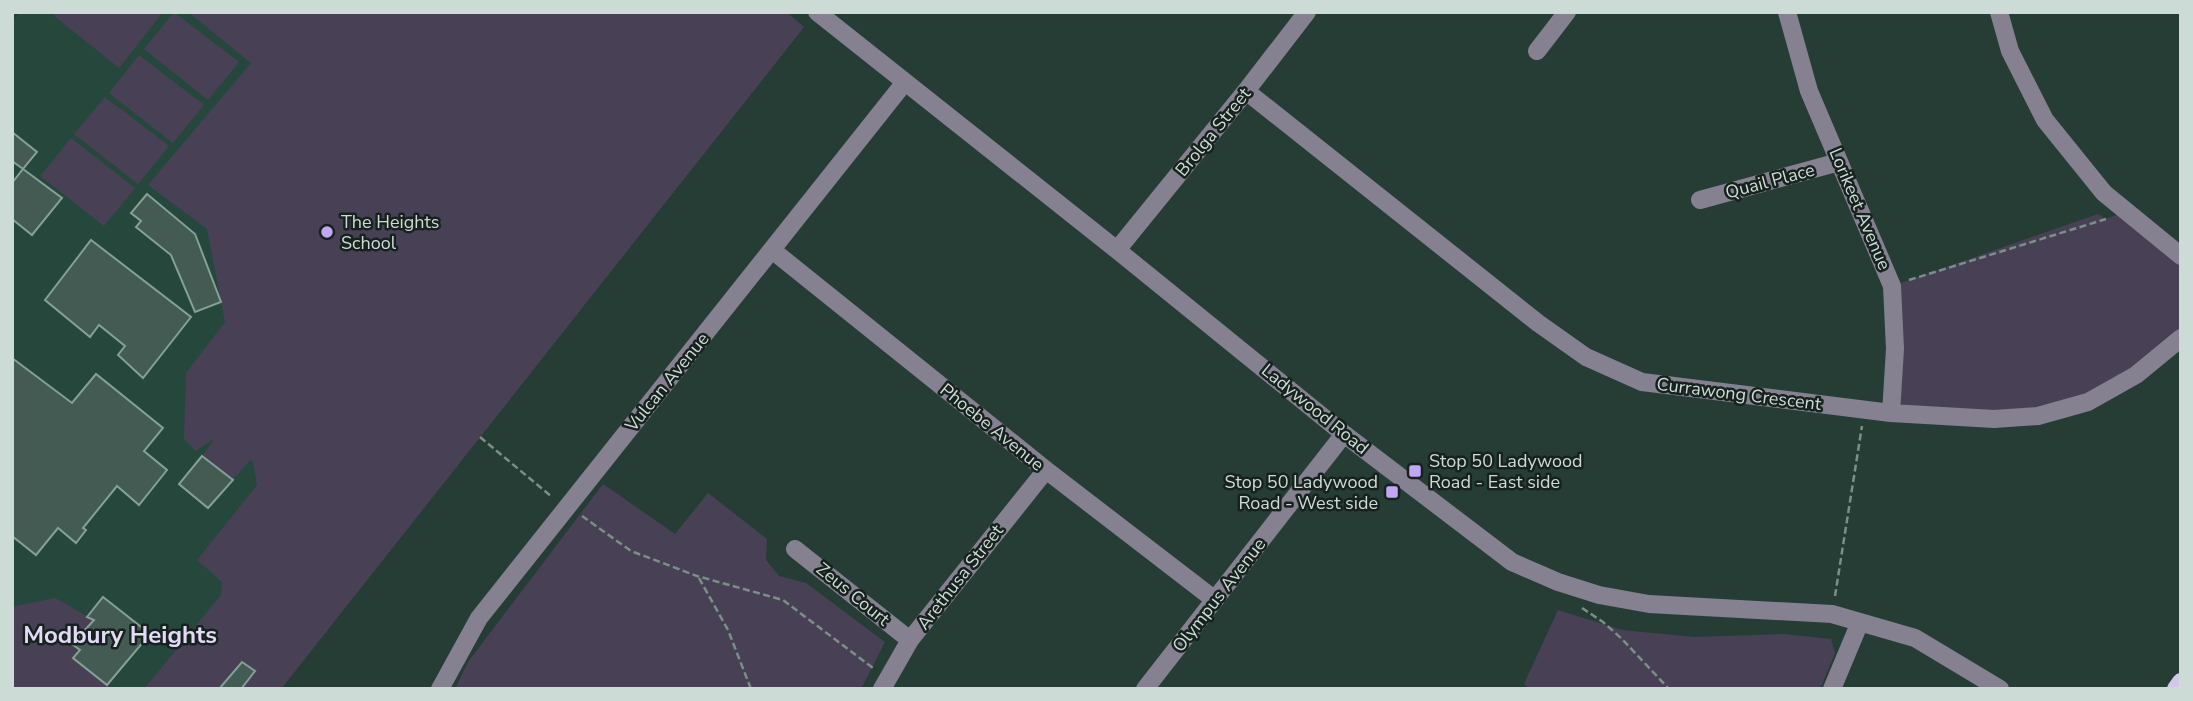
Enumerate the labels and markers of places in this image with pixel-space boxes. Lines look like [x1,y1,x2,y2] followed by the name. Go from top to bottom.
[341,210,439,255] place label: The Heights School
[319,224,335,240] marker: The Heights School
[1429,449,1583,494] place label: Stop 50 Ladywood Road - East side
[1407,463,1423,479] marker: Stop 50 Ladywood Road - East side
[1224,470,1378,515] place label: Stop 50 Ladywood Road - West side
[1384,484,1400,500] marker: Stop 50 Ladywood Road - West side

